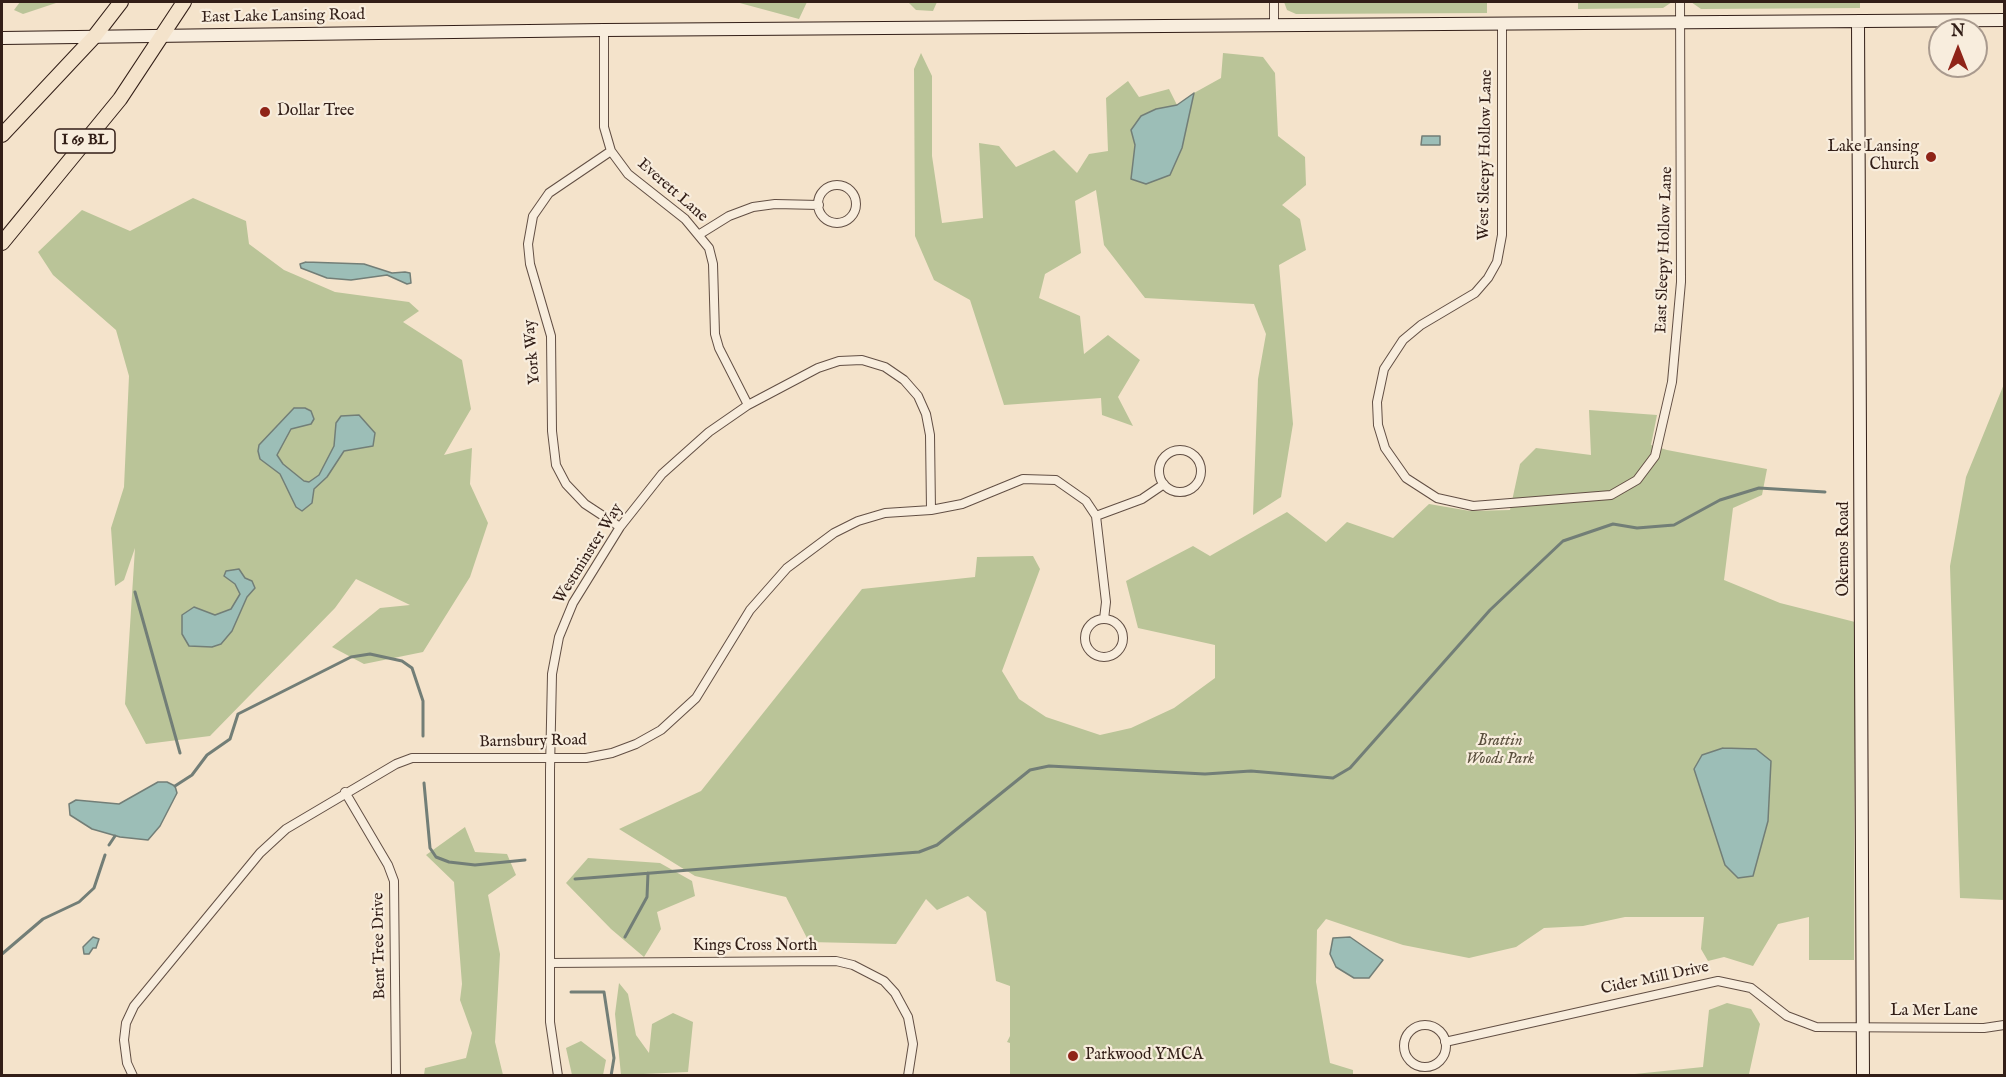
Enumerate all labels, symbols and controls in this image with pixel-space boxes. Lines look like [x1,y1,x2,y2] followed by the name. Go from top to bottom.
[201,6,365,28] street label: East Lake Lansing Road
[1928,18,1988,78] north arrow
[1951,22,1965,42] text: N
[1475,69,1497,241] street label: West Sleepy Hollow Lane
[277,102,354,122] place label: Dollar Tree
[258,105,272,119] marker: Dollar Tree
[55,129,115,153] road number: I 69 BL
[1828,138,1919,176] place label: Lake Lansing Church
[1924,150,1938,164] marker: Lake Lansing Church
[633,155,711,227] street label: Everett Lane
[1652,166,1678,334] street label: East Sleepy Hollow Lane
[521,319,545,385] street label: York Way
[550,500,628,608] street label: Westminster Way
[1835,501,1855,597] street label: Okemos Road
[479,731,587,753] street label: Barnsbury Road
[1466,732,1534,770] park label: Brattin Woods Park
[369,892,391,1000] street label: Bent Tree Drive
[693,937,817,957] street label: Kings Cross North
[1599,958,1711,1000] street label: Cider Mill Drive
[1890,1002,1978,1022] street label: La Mer Lane
[1085,1046,1203,1066] place label: Parkwood YMCA
[1066,1049,1080,1063] marker: Parkwood YMCA

